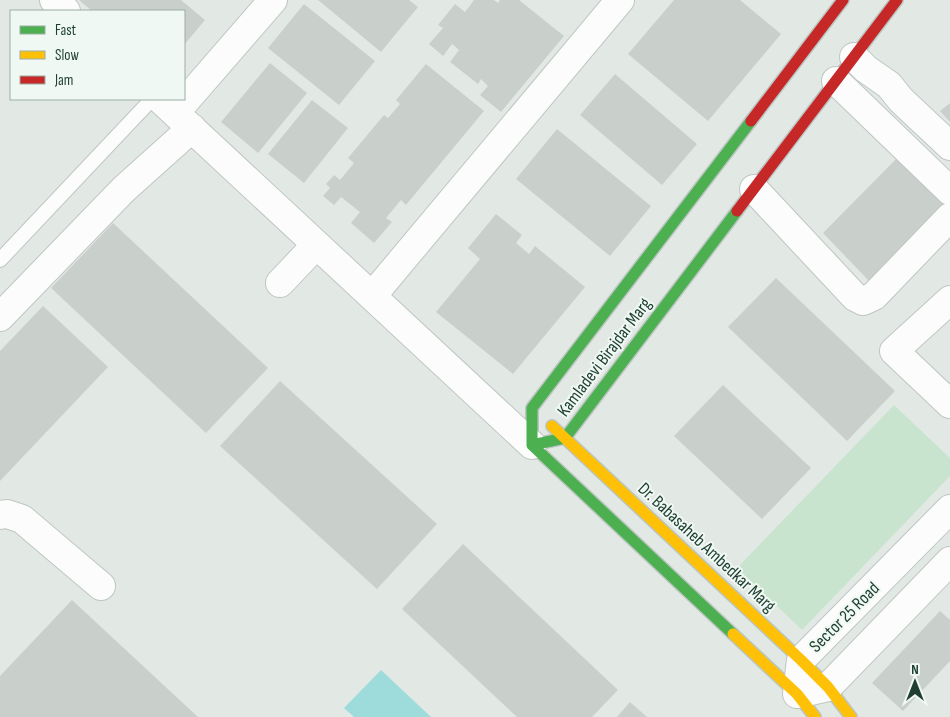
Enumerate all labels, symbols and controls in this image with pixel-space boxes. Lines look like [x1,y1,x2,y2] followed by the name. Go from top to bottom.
[10,10,185,100] legend
[55,21,77,40] text: Fast
[55,46,79,65] text: Slow
[54,71,73,90] text: Jam
[553,294,656,421] street label: Kamladevi Birajdar Marg
[634,478,780,617] street label: Dr. Babasaheb Ambedkar Marg
[805,578,884,657] street label: Sector 25 Road
[890,657,940,707] north arrow
[911,661,919,678] text: N

